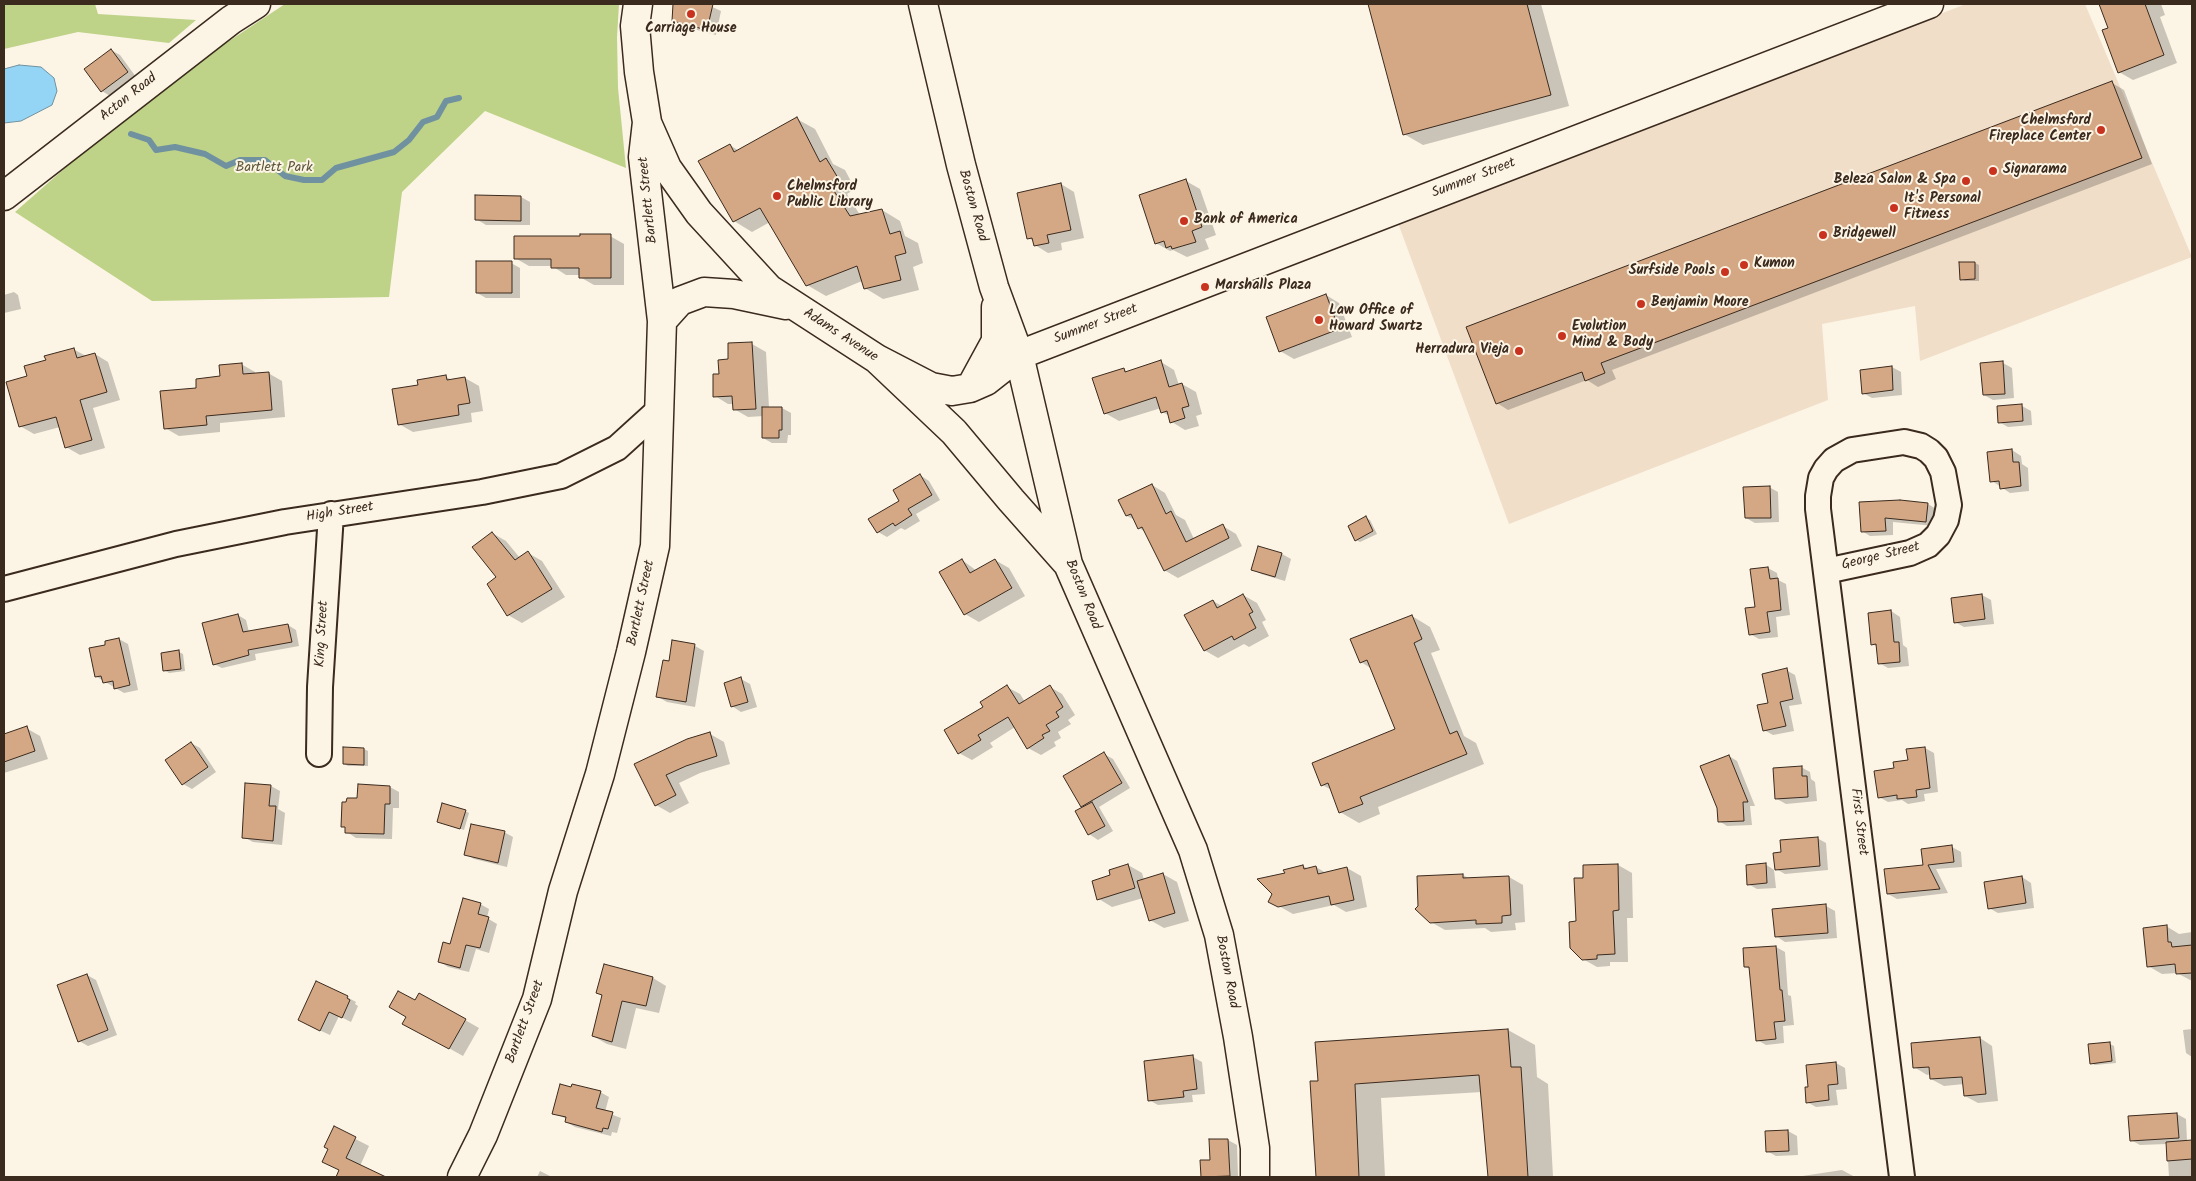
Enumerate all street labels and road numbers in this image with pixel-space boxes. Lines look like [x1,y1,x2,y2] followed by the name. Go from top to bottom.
[97,71,161,125] street label: Acton Road
[1430,155,1518,203] street label: Summer Street
[636,156,662,244] street label: Bartlett Street
[954,168,990,244] street label: Boston Road
[1052,301,1140,349] street label: Summer Street
[799,306,881,366] street label: Adams Avenue
[305,499,375,527] street label: High Street
[1840,539,1922,575] street label: George Street
[1060,557,1104,633] street label: Boston Road
[625,559,659,647] street label: Bartlett Street
[313,600,333,668] street label: King Street
[1846,787,1870,857] street label: First Street
[1211,934,1241,1010] street label: Boston Road
[503,978,549,1066] street label: Bartlett Street

